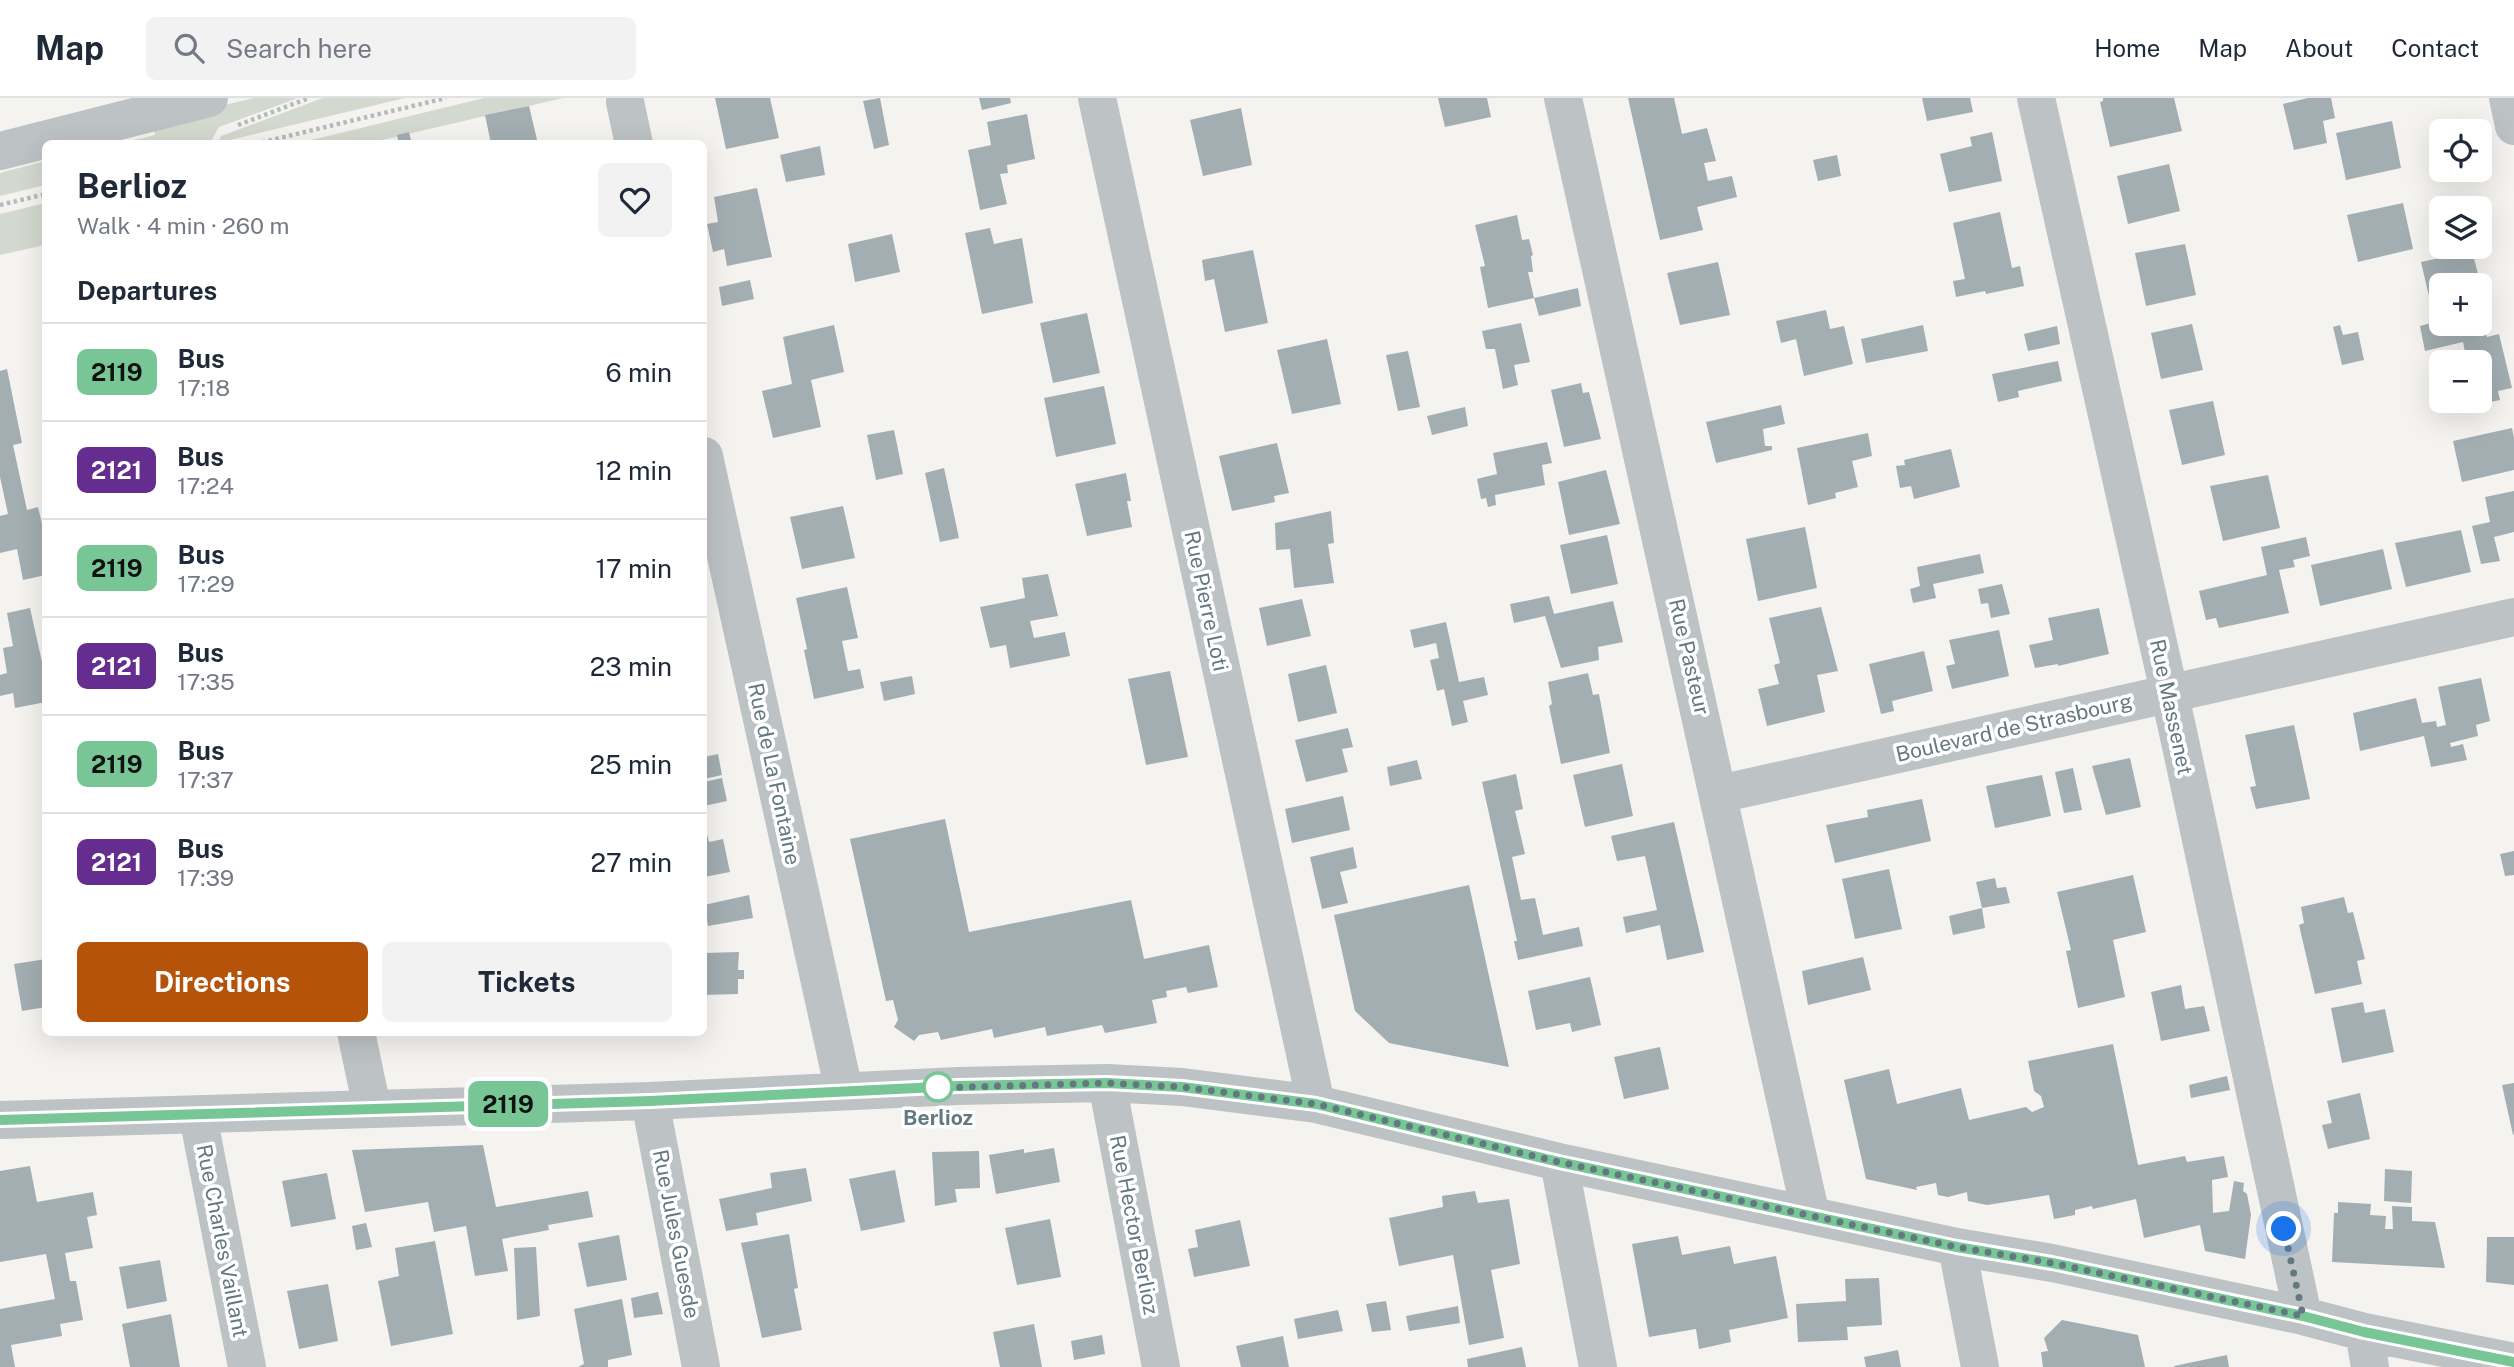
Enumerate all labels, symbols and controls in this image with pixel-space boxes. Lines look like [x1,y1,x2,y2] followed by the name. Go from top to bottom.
[146,17,636,80] search box
[35,29,104,67] text: Map
[170,29,208,67] icon: search
[226,33,372,64] text: Search here
[2094,34,2160,62] text: Home
[2198,34,2247,62] text: Map
[2285,34,2353,62] text: About
[2391,34,2479,62] text: Contact
[2429,119,2492,413] map controls
[2429,119,2492,182] button: locate
[598,163,672,237] button: heart
[77,167,187,205] text: Berlioz
[2429,196,2492,259] button: layers
[77,212,290,239] text: Walk · 4 min · 260 m
[2429,273,2492,336] button: +
[77,275,217,306] text: Departures
[178,343,225,374] text: Bus
[2429,350,2492,413] button: −
[605,357,672,388] text: 6 min
[91,358,143,386] text: 2119
[178,374,230,401] text: 17:18
[177,441,224,472] text: Bus
[596,455,672,486] text: 12 min
[91,456,142,484] text: 2121
[177,472,234,499] text: 17:24
[1179,528,1234,674] street label: Rue Pierre Loti
[178,539,225,570] text: Bus
[595,553,672,584] text: 17 min
[91,554,143,582] text: 2119
[178,570,235,597] text: 17:29
[1664,596,1715,717] street label: Rue Pasteur
[177,637,224,668] text: Bus
[2145,637,2198,777] street label: Rue Massenet
[590,651,672,682] text: 23 min
[91,652,142,680] text: 2121
[177,668,235,695] text: 17:35
[743,681,806,867] street label: Rue de La Fontaine
[1893,688,2135,767] street label: Boulevard de Strasbourg
[178,735,225,766] text: Bus
[589,749,672,780] text: 25 min
[91,750,143,778] text: 2119
[178,766,234,793] text: 17:37
[177,833,224,864] text: Bus
[590,847,672,878] text: 27 min
[91,848,142,876] text: 2121
[177,864,234,891] text: 17:39
[77,942,368,1022] button: Directions
[382,942,672,1022] button: Tickets
[923,1072,953,1102] marker: Berlioz
[459,1081,557,1127] line badge: 2119
[482,1090,534,1118] text: 2119
[903,1105,973,1130] place label: Berlioz
[1105,1133,1164,1317] street label: Rue Hector Berlioz
[192,1142,253,1340] street label: Rue Charles Vaillant
[648,1147,705,1320] street label: Rue Jules Guesde
[2266,1211,2301,1246] your location

